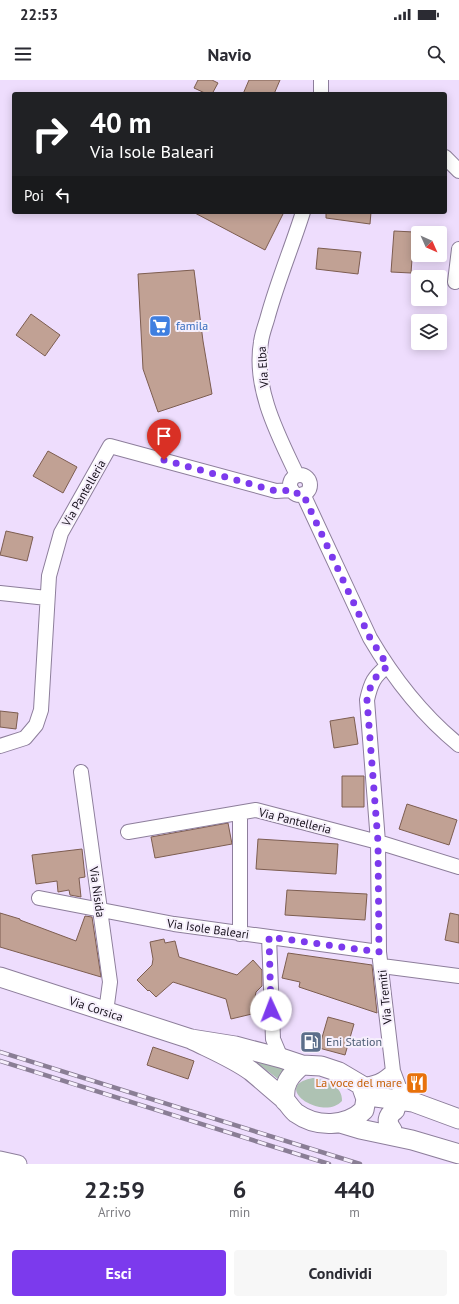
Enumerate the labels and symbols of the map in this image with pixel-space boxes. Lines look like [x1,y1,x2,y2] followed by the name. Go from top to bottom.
[411,226,447,262] north arrow
[147,313,173,339] supermarket icon: famila
[176,318,208,333] place label: famila
[254,346,272,389] street label: Via Elba
[147,419,181,460] pin
[58,457,109,530] street label: Via Pantelleria
[256,804,333,837] street label: Via Pantelleria
[86,865,108,918] street label: Via Nisida
[165,915,250,942] street label: Via Isole Baleari
[374,969,395,1026] street label: Via Tremiti
[250,989,292,1031] position arrow
[66,992,125,1024] street label: Via Corsica
[298,1029,324,1055] fuel station icon: Eni Station
[326,1034,382,1049] place label: Eni Station
[404,1070,430,1096] restaurant icon: La voce del mare
[315,1075,402,1090] place label: La voce del mare

